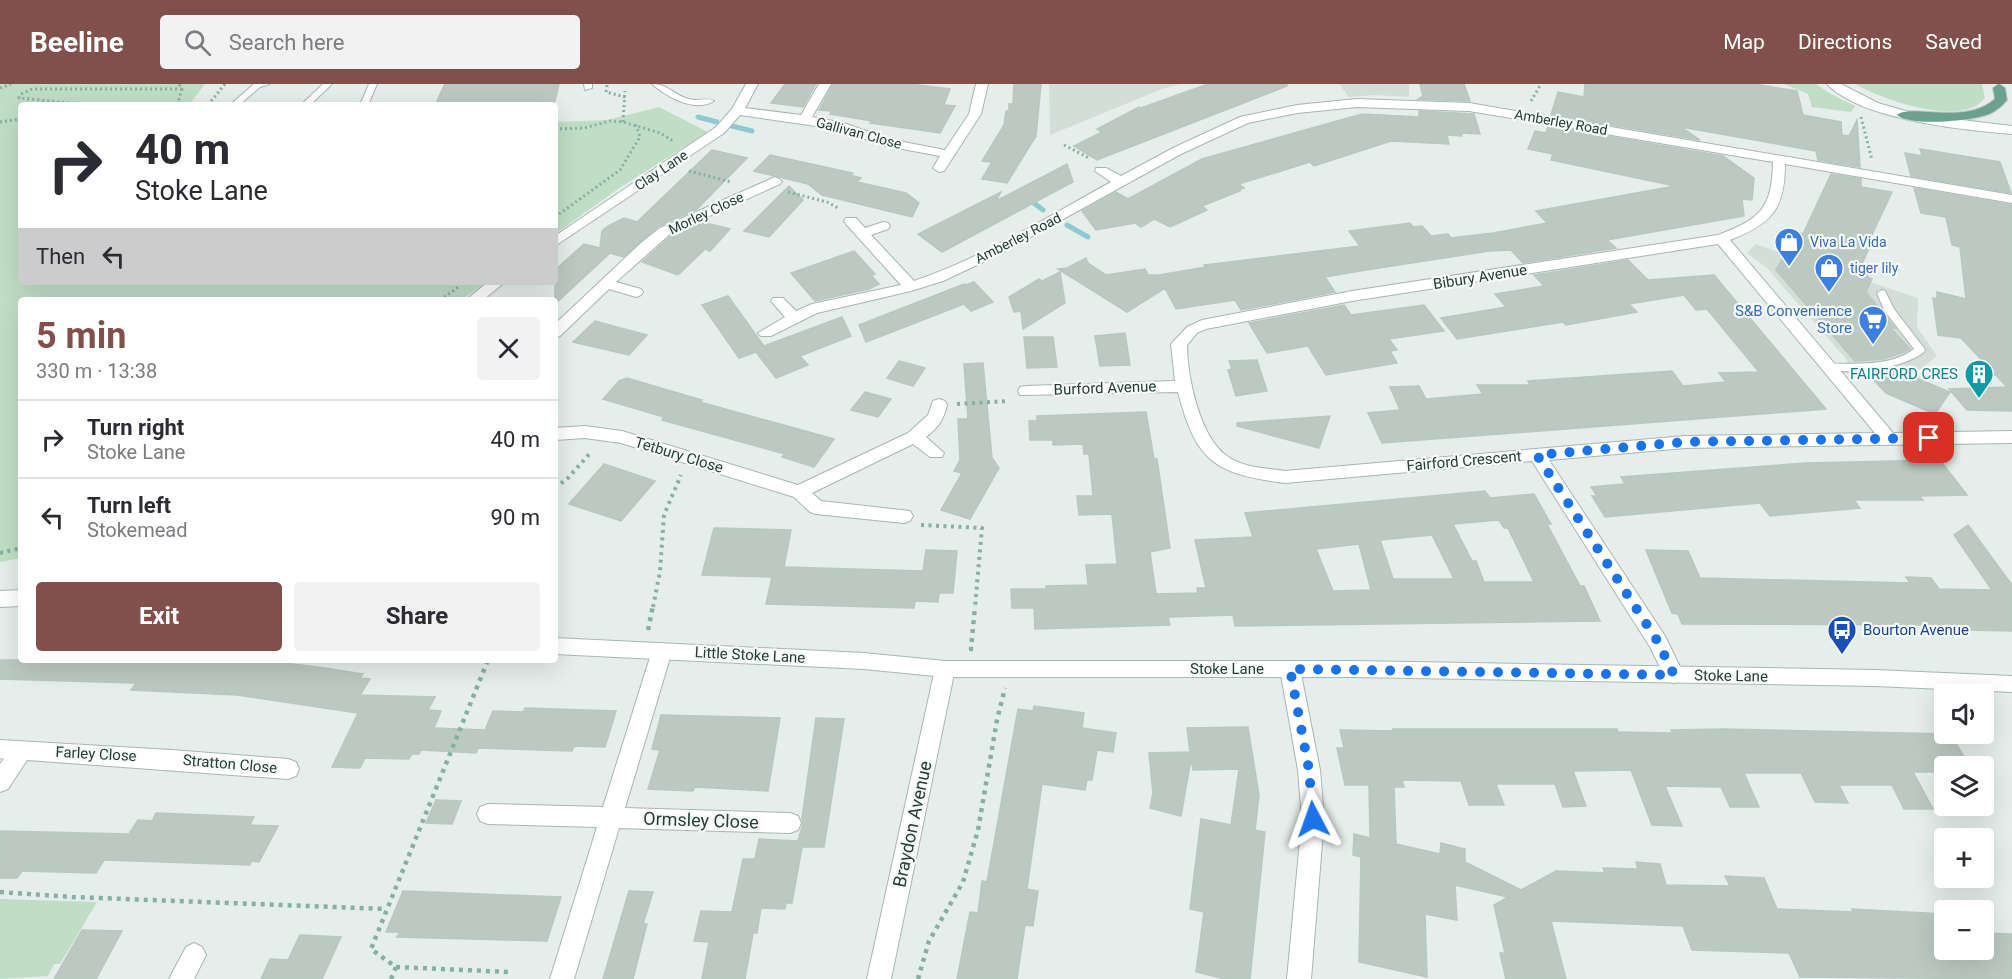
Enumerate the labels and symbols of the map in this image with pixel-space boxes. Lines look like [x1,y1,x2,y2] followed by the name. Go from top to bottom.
[1513,106,1609,138] street label: Amberley Road
[814,114,904,152] street label: Gallivan Close
[631,146,691,194] street label: Clay Lane
[666,189,746,237] street label: Morley Close
[972,209,1064,267] street label: Amberley Road
[1773,226,1805,268] shop icon: Viva La Vida
[1810,234,1887,250] place label: Viva La Vida
[1813,252,1845,294] shop icon: tiger lily
[1850,260,1899,276] place label: tiger lily
[1432,261,1528,293] street label: Bibury Avenue
[1735,302,1852,337] place label: S&B Convenience Store
[1857,304,1889,346] supermarket icon: S&B Convenience Store
[1963,358,1995,400] building icon: FAIRFORD CRES
[1850,365,1958,383] place label: FAIRFORD CRES
[1053,377,1157,399] street label: Burford Avenue
[1903,412,1954,463] pin
[633,433,725,477] street label: Tetbury Close
[1406,447,1522,475] street label: Fairford Crescent
[1826,614,1858,656] bus stop icon: Bourton Avenue
[1863,621,1969,639] place label: Bourton Avenue
[694,643,806,667] street label: Little Stoke Lane
[1190,660,1264,678] street label: Stoke Lane
[1694,666,1768,686] street label: Stoke Lane
[55,743,137,765] street label: Farley Close
[182,751,278,777] street label: Stratton Close
[888,759,936,889] street label: Braydon Avenue
[1281,787,1345,851] position arrow
[643,807,759,833] street label: Ormsley Close

